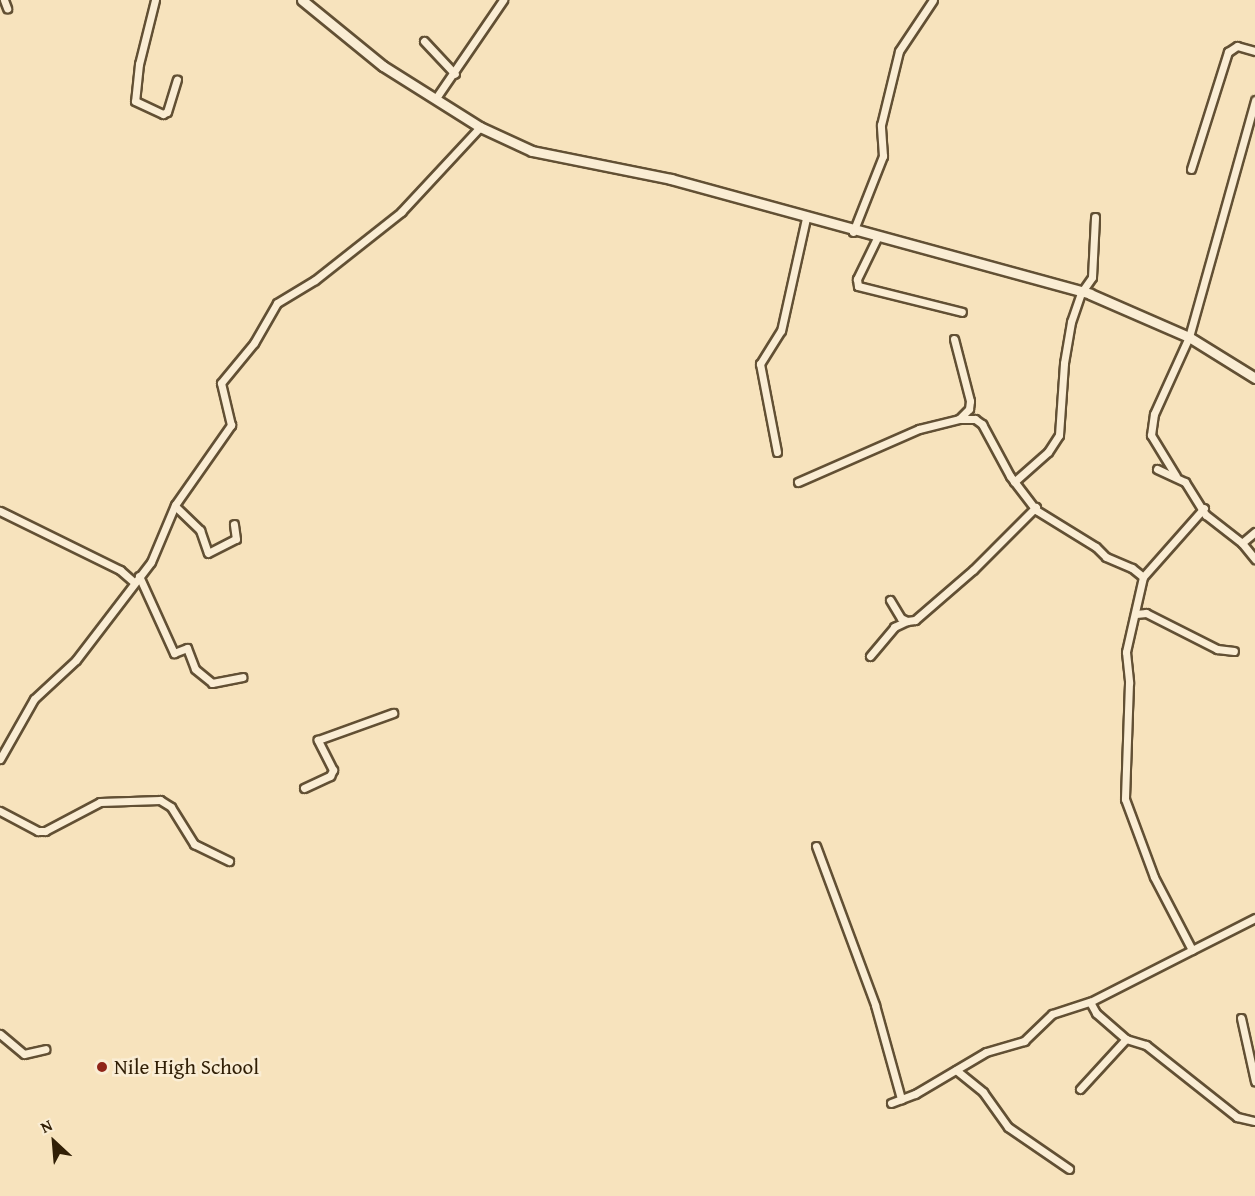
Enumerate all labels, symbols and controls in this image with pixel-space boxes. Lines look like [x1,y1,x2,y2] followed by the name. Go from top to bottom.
[114,1054,259,1080] place label: Nile High School
[95,1060,109,1074] marker: Nile High School
[24,1112,84,1172] north arrow
[36,1113,56,1139] text: N

